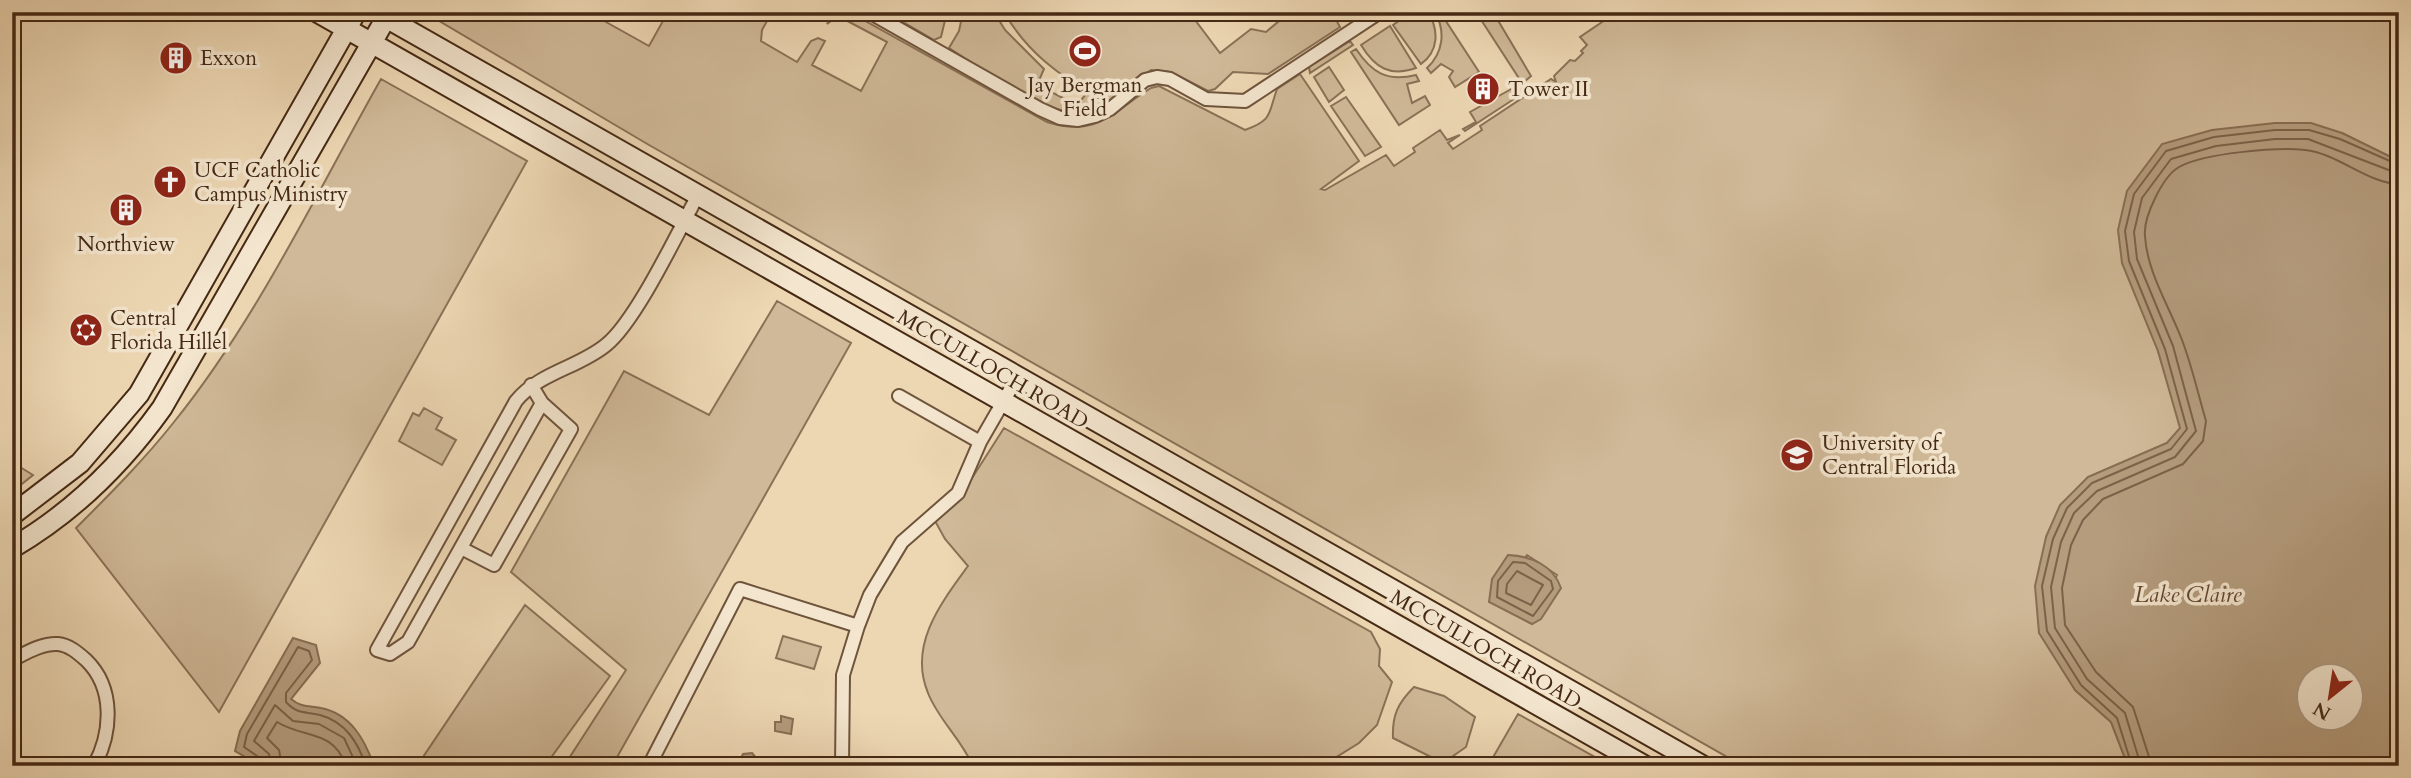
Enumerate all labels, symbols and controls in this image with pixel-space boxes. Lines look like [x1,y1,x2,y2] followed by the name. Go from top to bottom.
[1066,32,1104,70] sports icon: Jay Bergman Field
[157,39,195,77] building icon: Exxon
[200,44,257,73] place label: Exxon
[1464,70,1502,108] building icon: Tower II
[1025,71,1143,124] place label: Jay Bergman Field
[1508,75,1589,104] place label: Tower II
[194,156,348,209] place label: UCF Catholic Campus Ministry
[151,163,189,201] church icon: UCF Catholic Campus Ministry
[107,191,145,229] building icon: Northview
[77,230,175,259] place label: Northview
[892,303,1094,436] street label: MCCULLOCH ROAD
[110,304,227,357] place label: Central Florida Hillel
[67,311,105,349] synagogue icon: Central Florida Hillel
[1822,429,1956,482] place label: University of Central Florida
[1778,436,1816,474] school or university icon: University of Central Florida
[2134,579,2242,610] water label: Lake Claire
[1385,583,1587,716] street label: MCCULLOCH ROAD
[2296,662,2366,732] north arrow
[2308,695,2336,726] text: N

